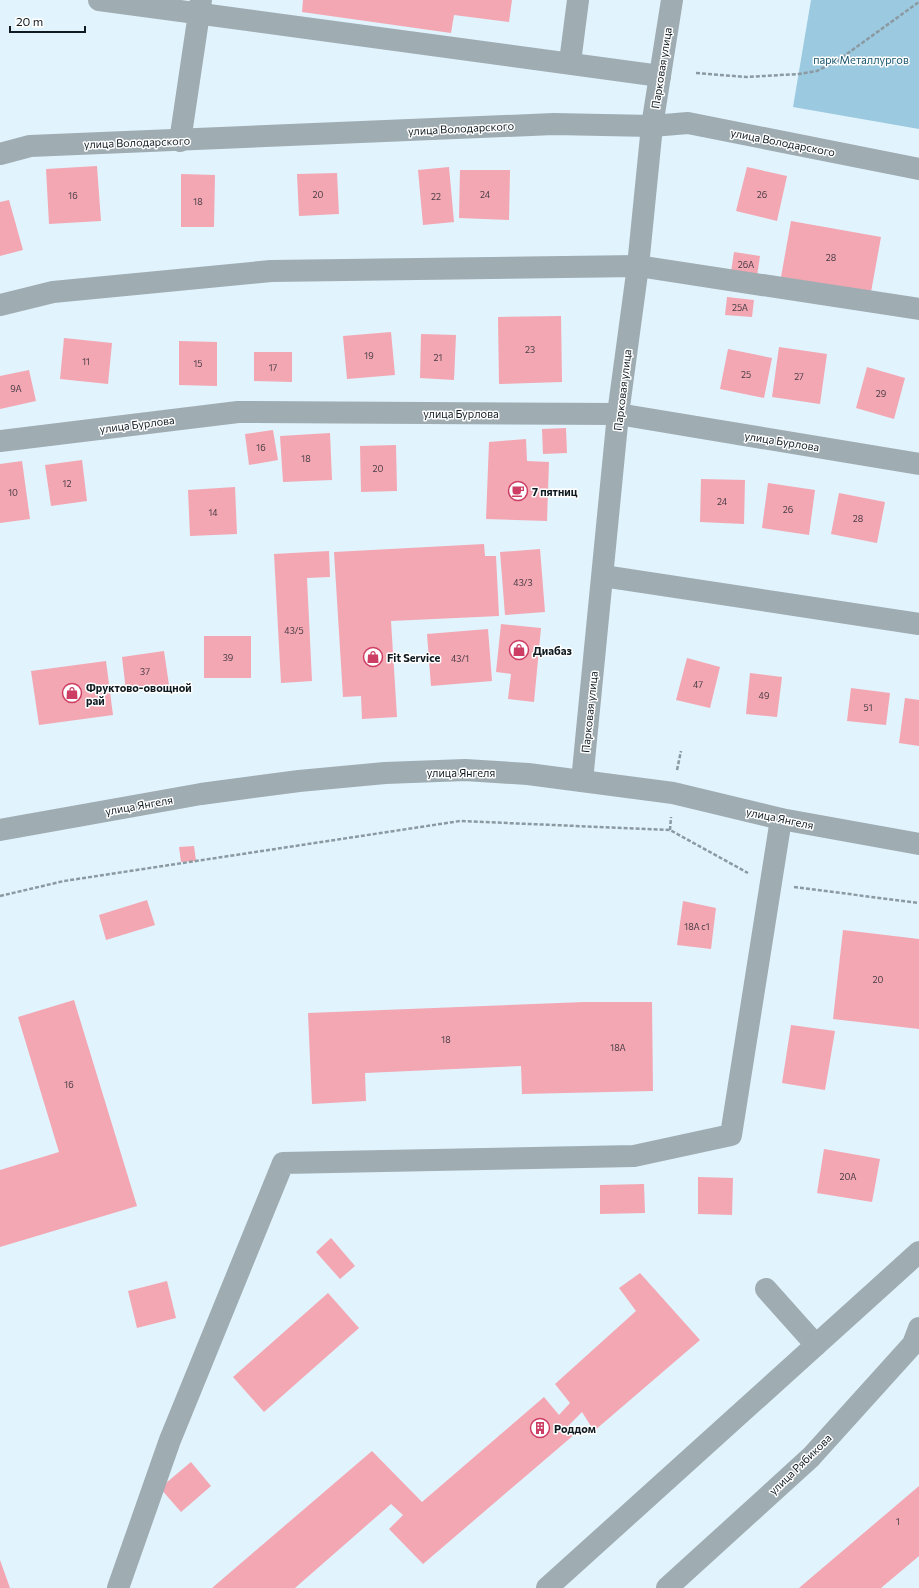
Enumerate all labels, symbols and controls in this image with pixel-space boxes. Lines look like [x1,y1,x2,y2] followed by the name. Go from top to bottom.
[10,8,85,34] scale bar
[16,14,43,28] text: 20 m
[648,26,674,110] street label: Парковая улица
[813,53,909,66] park label: парк Металлургов
[408,119,515,137] street label: улица Володарского
[730,125,837,159] street label: улица Володарского
[84,134,191,150] street label: улица Володарского
[313,189,324,200] house number: 20
[480,189,491,200] house number: 24
[757,189,767,200] house number: 26
[68,190,78,201] house number: 16
[431,191,441,202] house number: 22
[193,196,203,207] house number: 18
[826,252,836,263] house number: 28
[738,259,754,270] house number: 26А
[732,302,748,313] house number: 25А
[525,344,535,355] house number: 23
[611,348,633,432] street label: Парковая улица
[364,350,374,361] house number: 19
[434,352,442,363] house number: 21
[82,356,90,367] house number: 11
[193,358,203,369] house number: 15
[269,362,278,373] house number: 17
[741,369,751,380] house number: 25
[794,371,804,382] house number: 27
[10,383,22,394] house number: 9А
[876,388,886,399] house number: 29
[423,407,499,420] street label: улица Бурлова
[99,413,175,435] street label: улица Бурлова
[744,429,820,453] street label: улица Бурлова
[256,442,266,453] house number: 16
[301,453,311,464] house number: 18
[373,463,384,474] house number: 20
[63,478,71,489] house number: 12
[507,480,529,502] cafe icon: 7 пятниц
[532,485,578,498] place label: 7 пятниц
[8,487,18,498] house number: 10
[717,496,728,507] house number: 24
[783,504,793,515] house number: 26
[208,507,218,518] house number: 14
[853,513,863,524] house number: 28
[513,577,533,588] house number: 43/3
[284,625,304,636] house number: 43/5
[508,639,530,661] shop icon: Диабаз
[533,644,572,657] place label: Диабаз
[362,646,384,668] shop icon: Fit Service
[387,651,440,664] place label: Fit Service
[223,652,233,663] house number: 39
[451,653,469,664] house number: 43/1
[140,666,150,677] house number: 37
[578,671,600,753] street label: Парковая улица
[693,679,703,690] house number: 47
[86,681,192,707] place label: Фруктово-овощной рай
[61,682,83,704] shop icon: Фруктово-овощной рай
[759,690,769,701] house number: 49
[863,702,873,713] house number: 51
[427,766,495,779] street label: улица Янгеля
[104,793,174,817] street label: улица Янгеля
[745,805,815,831] street label: улица Янгеля
[684,921,710,932] house number: 18А с1
[873,974,884,985] house number: 20
[441,1034,451,1045] house number: 18
[610,1042,626,1053] house number: 18А
[64,1079,74,1090] house number: 16
[840,1171,856,1182] house number: 20А
[529,1417,551,1439] building icon: Роддом
[554,1422,596,1435] place label: Роддом
[766,1431,834,1497] street label: улица Рябикова
[896,1516,900,1527] house number: 1

